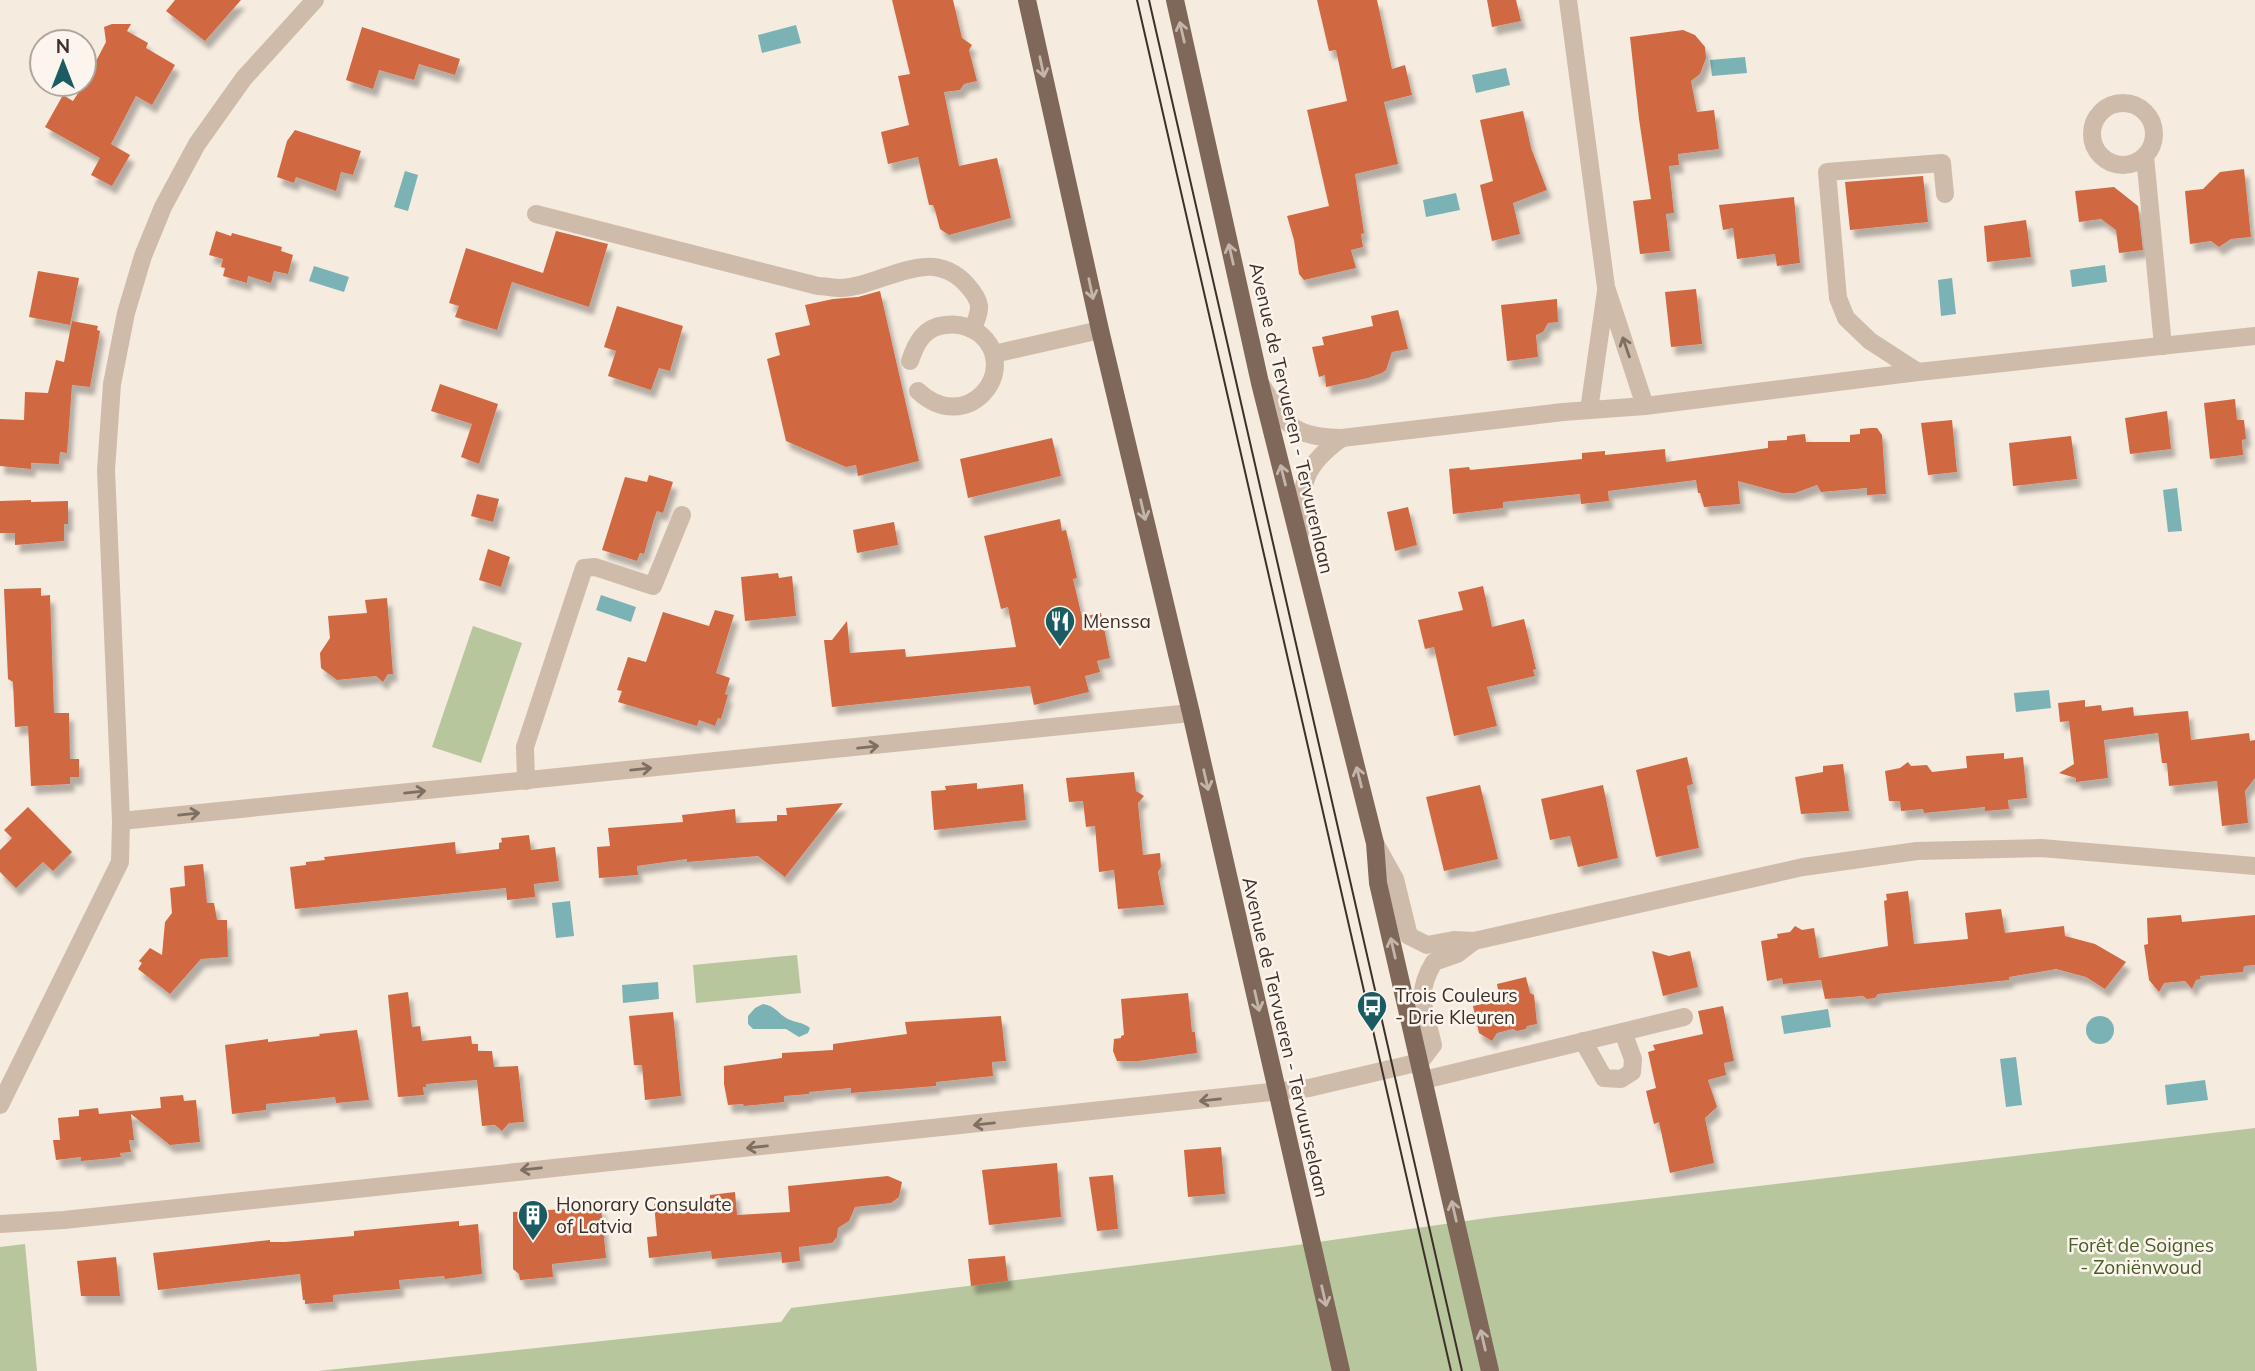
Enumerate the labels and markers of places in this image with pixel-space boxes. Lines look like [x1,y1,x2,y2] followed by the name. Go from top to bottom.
[1043,604,1077,648] restaurant icon: Menssa
[1083,609,1151,633] place label: Menssa
[1395,983,1518,1029] place label: Trois Couleurs - Drie Kleuren
[1355,989,1389,1033] bus stop icon: Trois Couleurs - Drie Kleuren
[556,1192,732,1238] place label: Honorary Consulate of Latvia
[516,1198,550,1242] building icon: Honorary Consulate of Latvia

